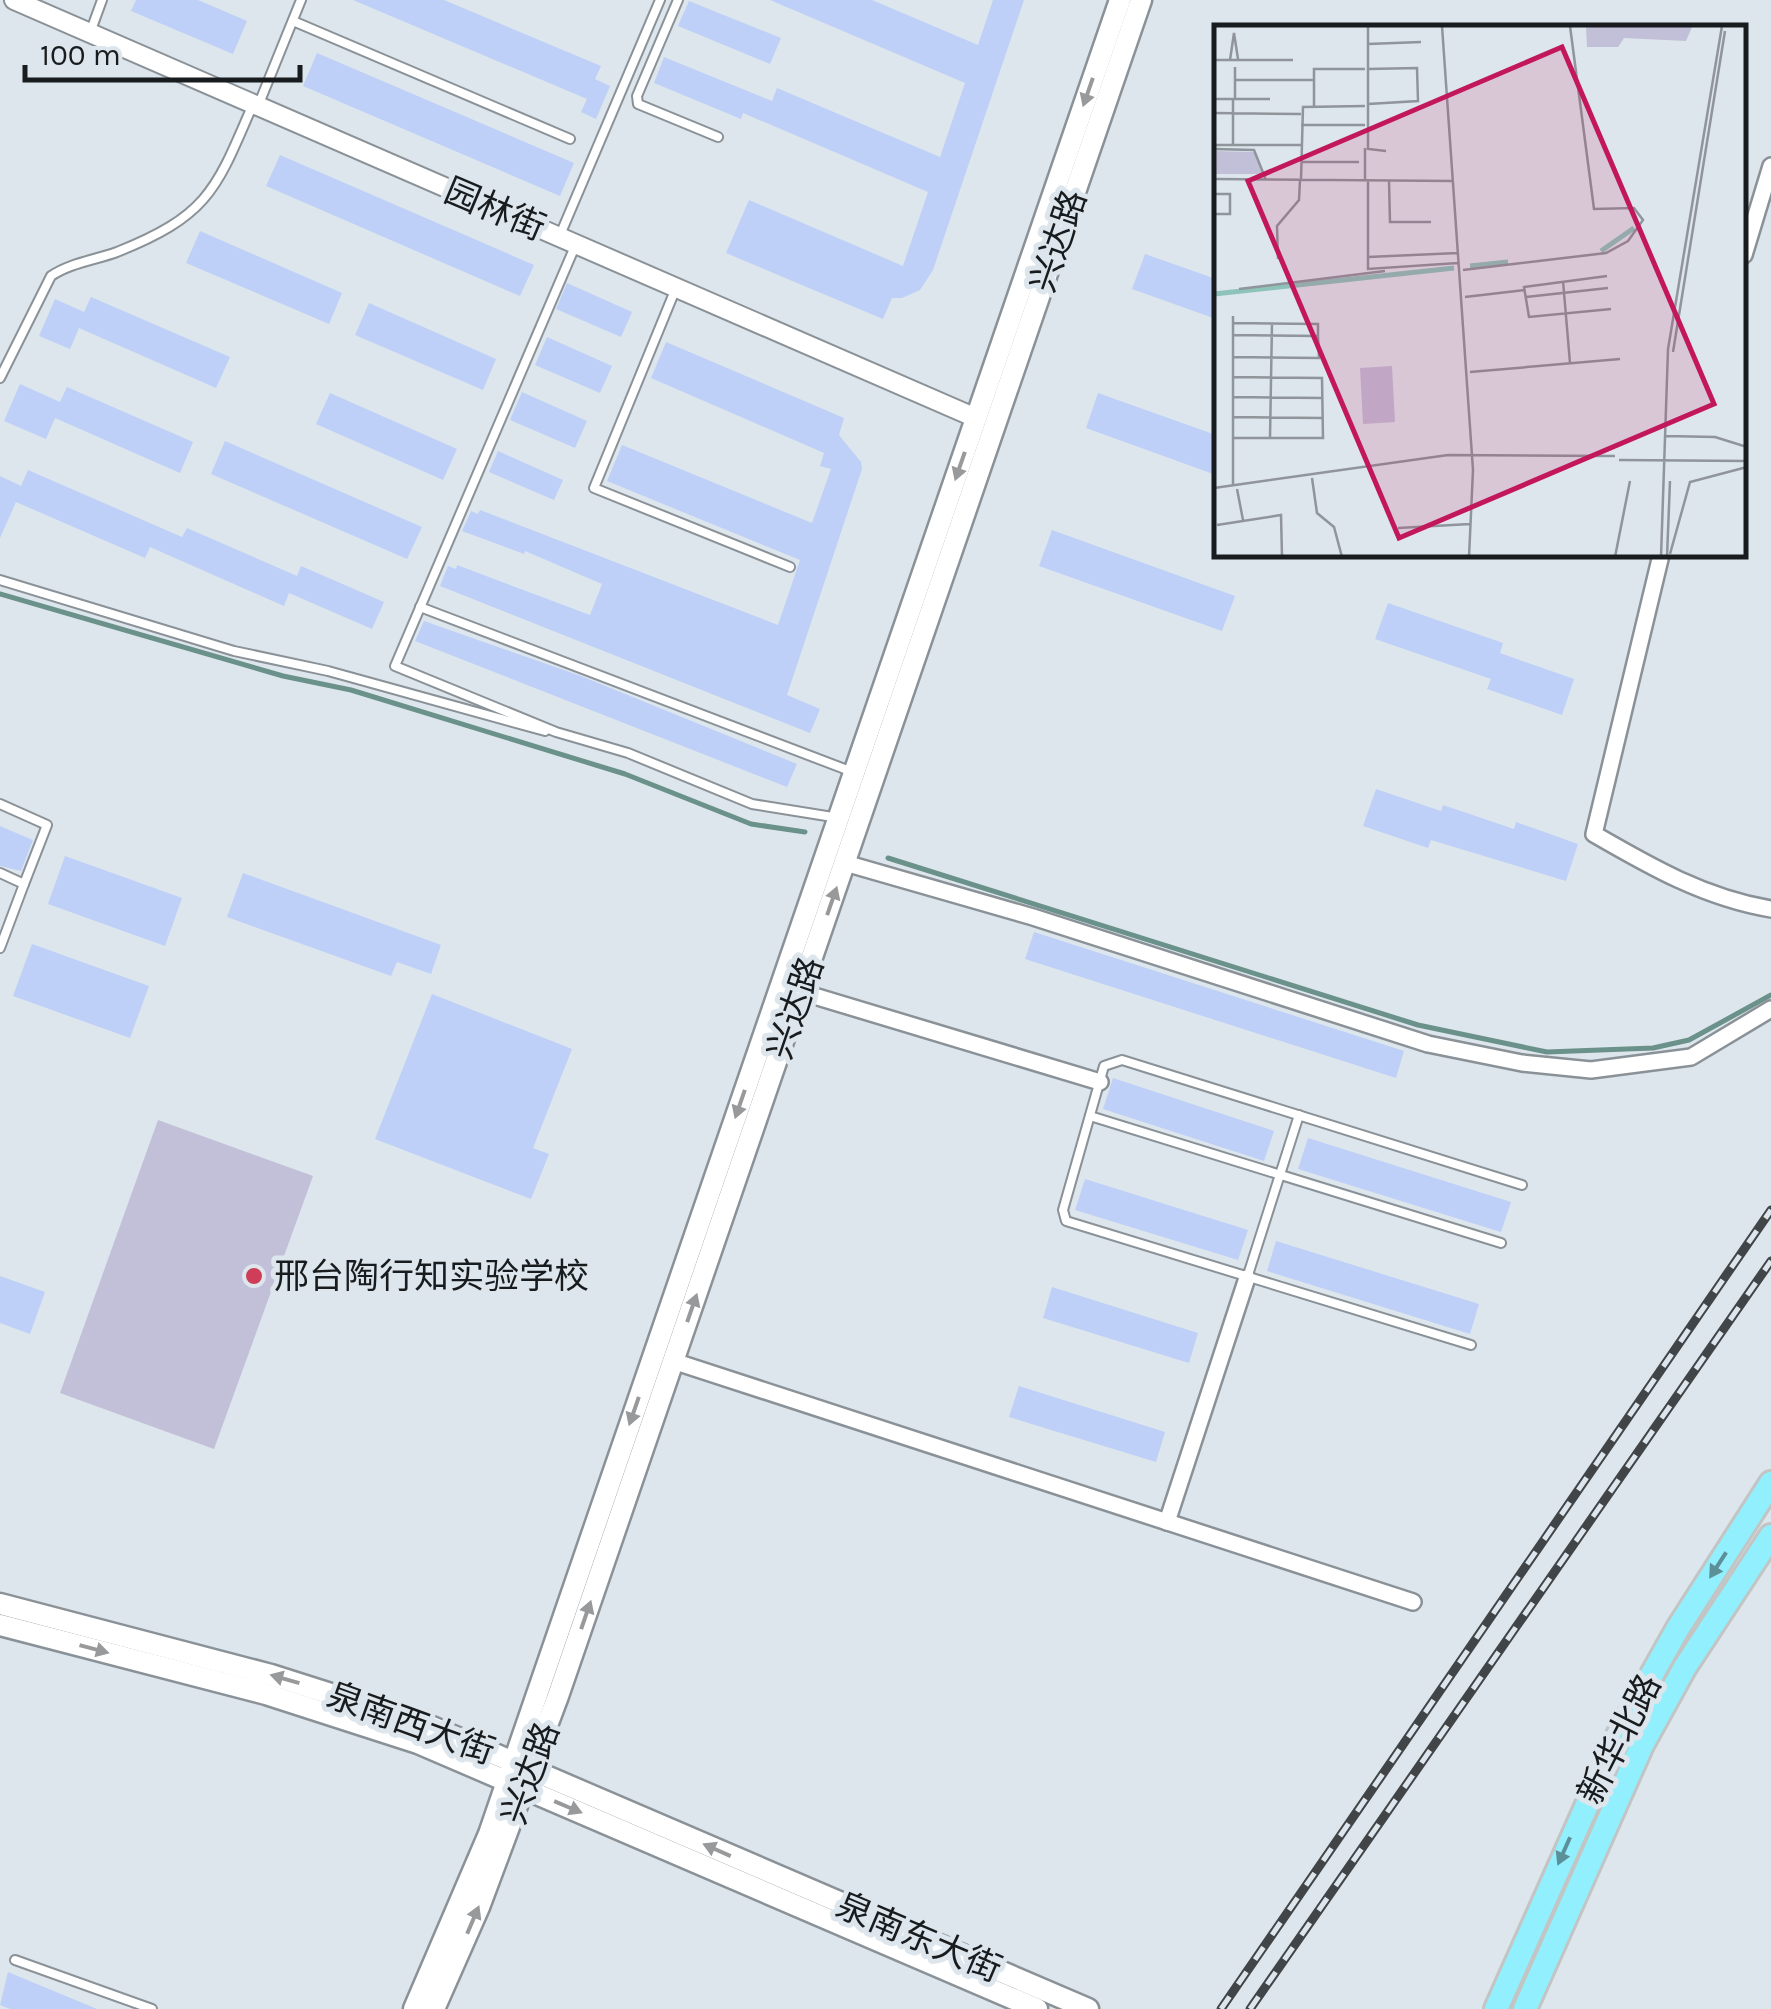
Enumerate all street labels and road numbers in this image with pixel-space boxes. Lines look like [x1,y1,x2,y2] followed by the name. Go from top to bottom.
[438,170,551,249] street label: 园林街
[1022,185,1095,297] street label: 兴达路
[759,952,832,1064] street label: 兴达路
[1569,1668,1669,1811] street label: 新华北路
[322,1674,500,1773] street label: 泉南西大街
[493,1717,568,1830] street label: 兴达路
[830,1884,1007,1991] street label: 泉南东大街

